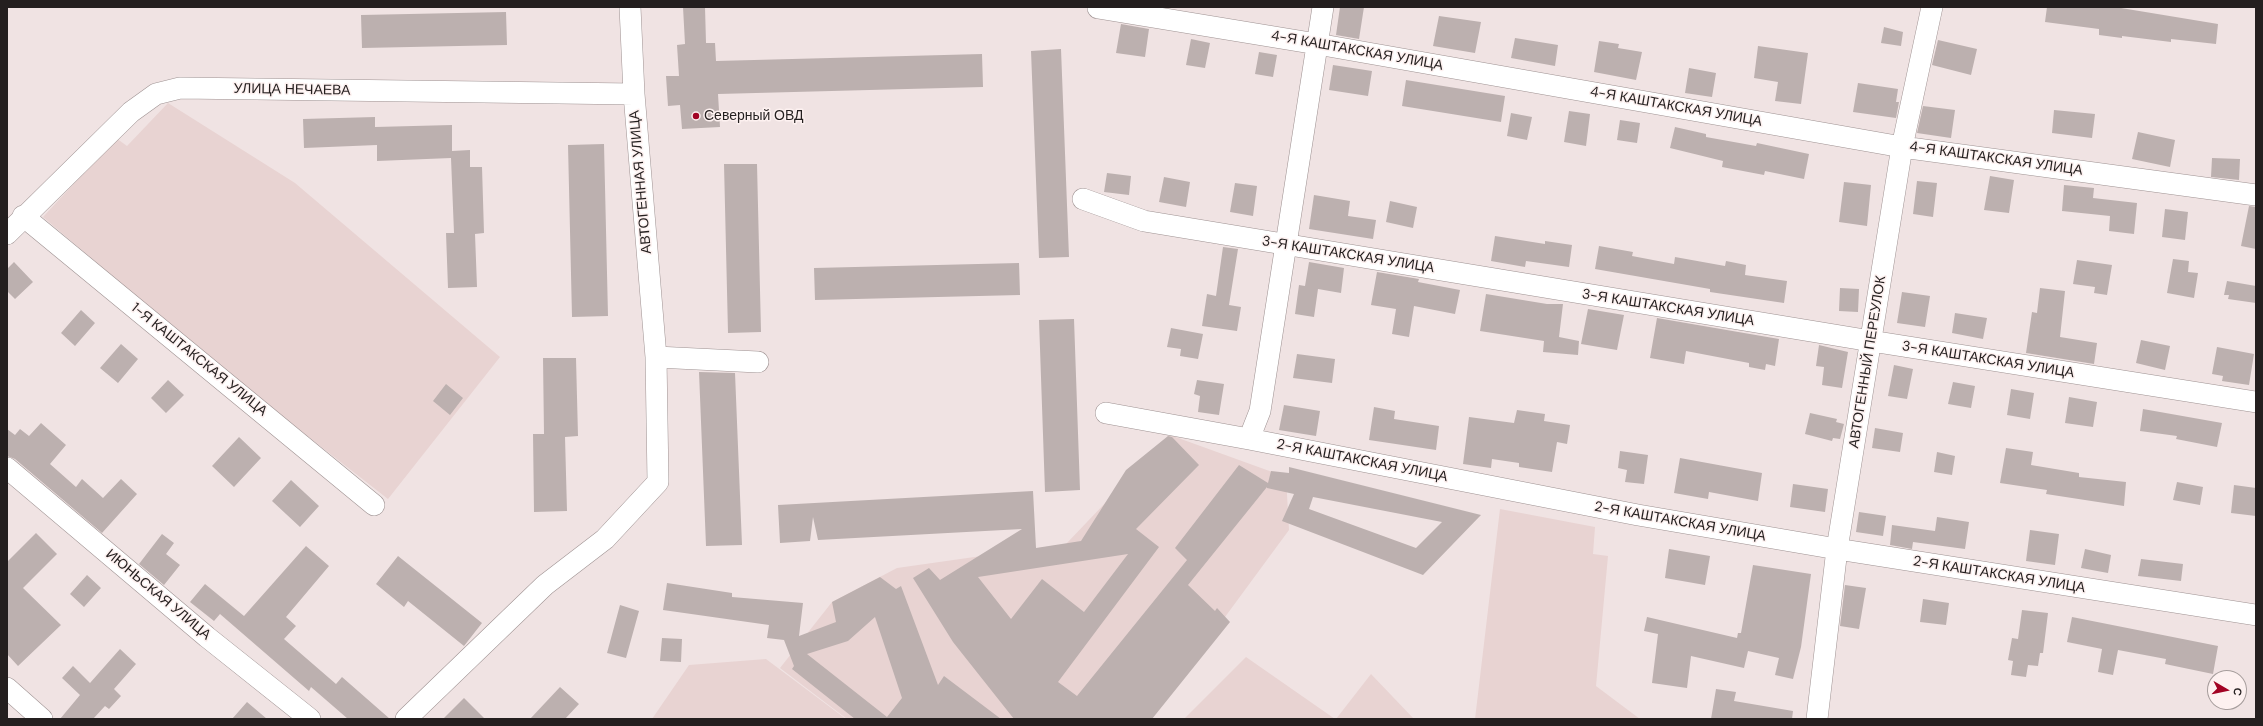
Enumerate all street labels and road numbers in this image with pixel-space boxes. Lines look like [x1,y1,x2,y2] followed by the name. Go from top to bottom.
[1270,28,1444,74] street label: 4-Я КАШТАКСКАЯ УЛИЦА
[233,81,351,99] street label: УЛИЦА НЕЧАЕВА
[1589,84,1763,130] street label: 4-Я КАШТАКСКАЯ УЛИЦА
[626,109,656,255] street label: АВТОГЕННАЯ УЛИЦА
[1908,139,2084,179] street label: 4-Я КАШТАКСКАЯ УЛИЦА
[1261,233,1435,277] street label: 3-Я КАШТАКСКАЯ УЛИЦА
[1846,274,1890,450] street label: АВТОГЕННЫЙ ПЕРЕУЛОК
[1581,286,1755,330] street label: 3-Я КАШТАКСКАЯ УЛИЦА
[128,300,270,420] street label: 1-Я КАШТАКСКАЯ УЛИЦА
[1901,338,2075,382] street label: 3-Я КАШТАКСКАЯ УЛИЦА
[1275,436,1449,486] street label: 2-Я КАШТАКСКАЯ УЛИЦА
[1593,499,1767,545] street label: 2-Я КАШТАКСКАЯ УЛИЦА
[102,546,214,644] street label: ИЮНЬСКАЯ УЛИЦА
[1912,553,2086,597] street label: 2-Я КАШТАКСКАЯ УЛИЦА

